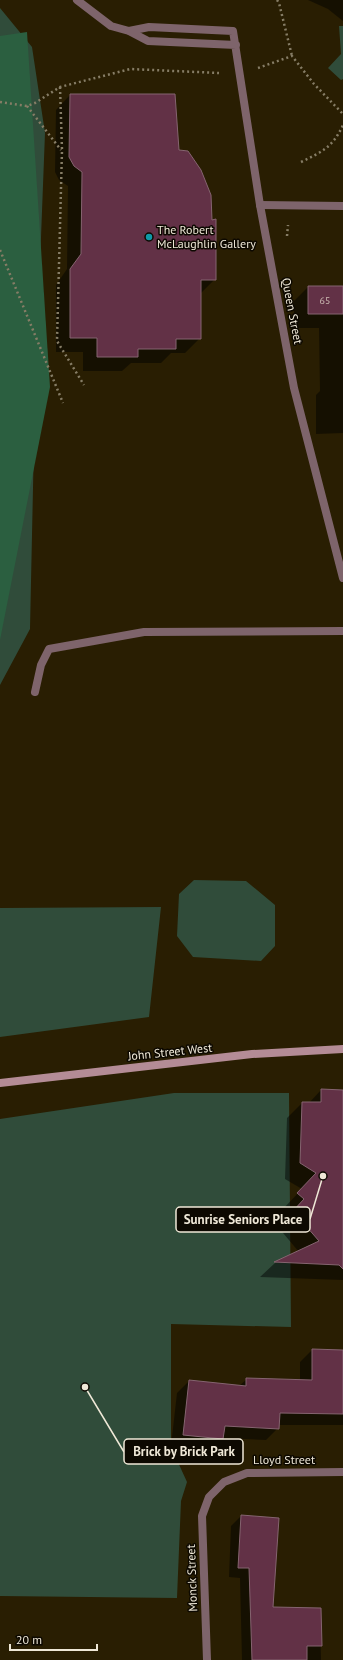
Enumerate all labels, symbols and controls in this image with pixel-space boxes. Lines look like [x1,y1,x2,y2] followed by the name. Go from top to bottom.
[157,222,256,251] place label: The Robert McLaughlin Gallery
[144,232,154,242] marker: The Robert McLaughlin Gallery
[279,277,306,345] street label: Queen Street
[320,294,330,307] house number: 65
[126,1040,213,1063] street label: John Street West
[176,1207,310,1232] callout: Sunrise Seniors Place
[184,1211,303,1228] text: Sunrise Seniors Place
[124,1439,243,1464] callout: Brick by Brick Park
[133,1443,235,1460] text: Brick by Brick Park
[253,1452,315,1467] street label: Lloyd Street
[183,1544,200,1612] street label: Monck Street
[10,1626,97,1652] scale bar
[16,1632,42,1647] text: 20 m

